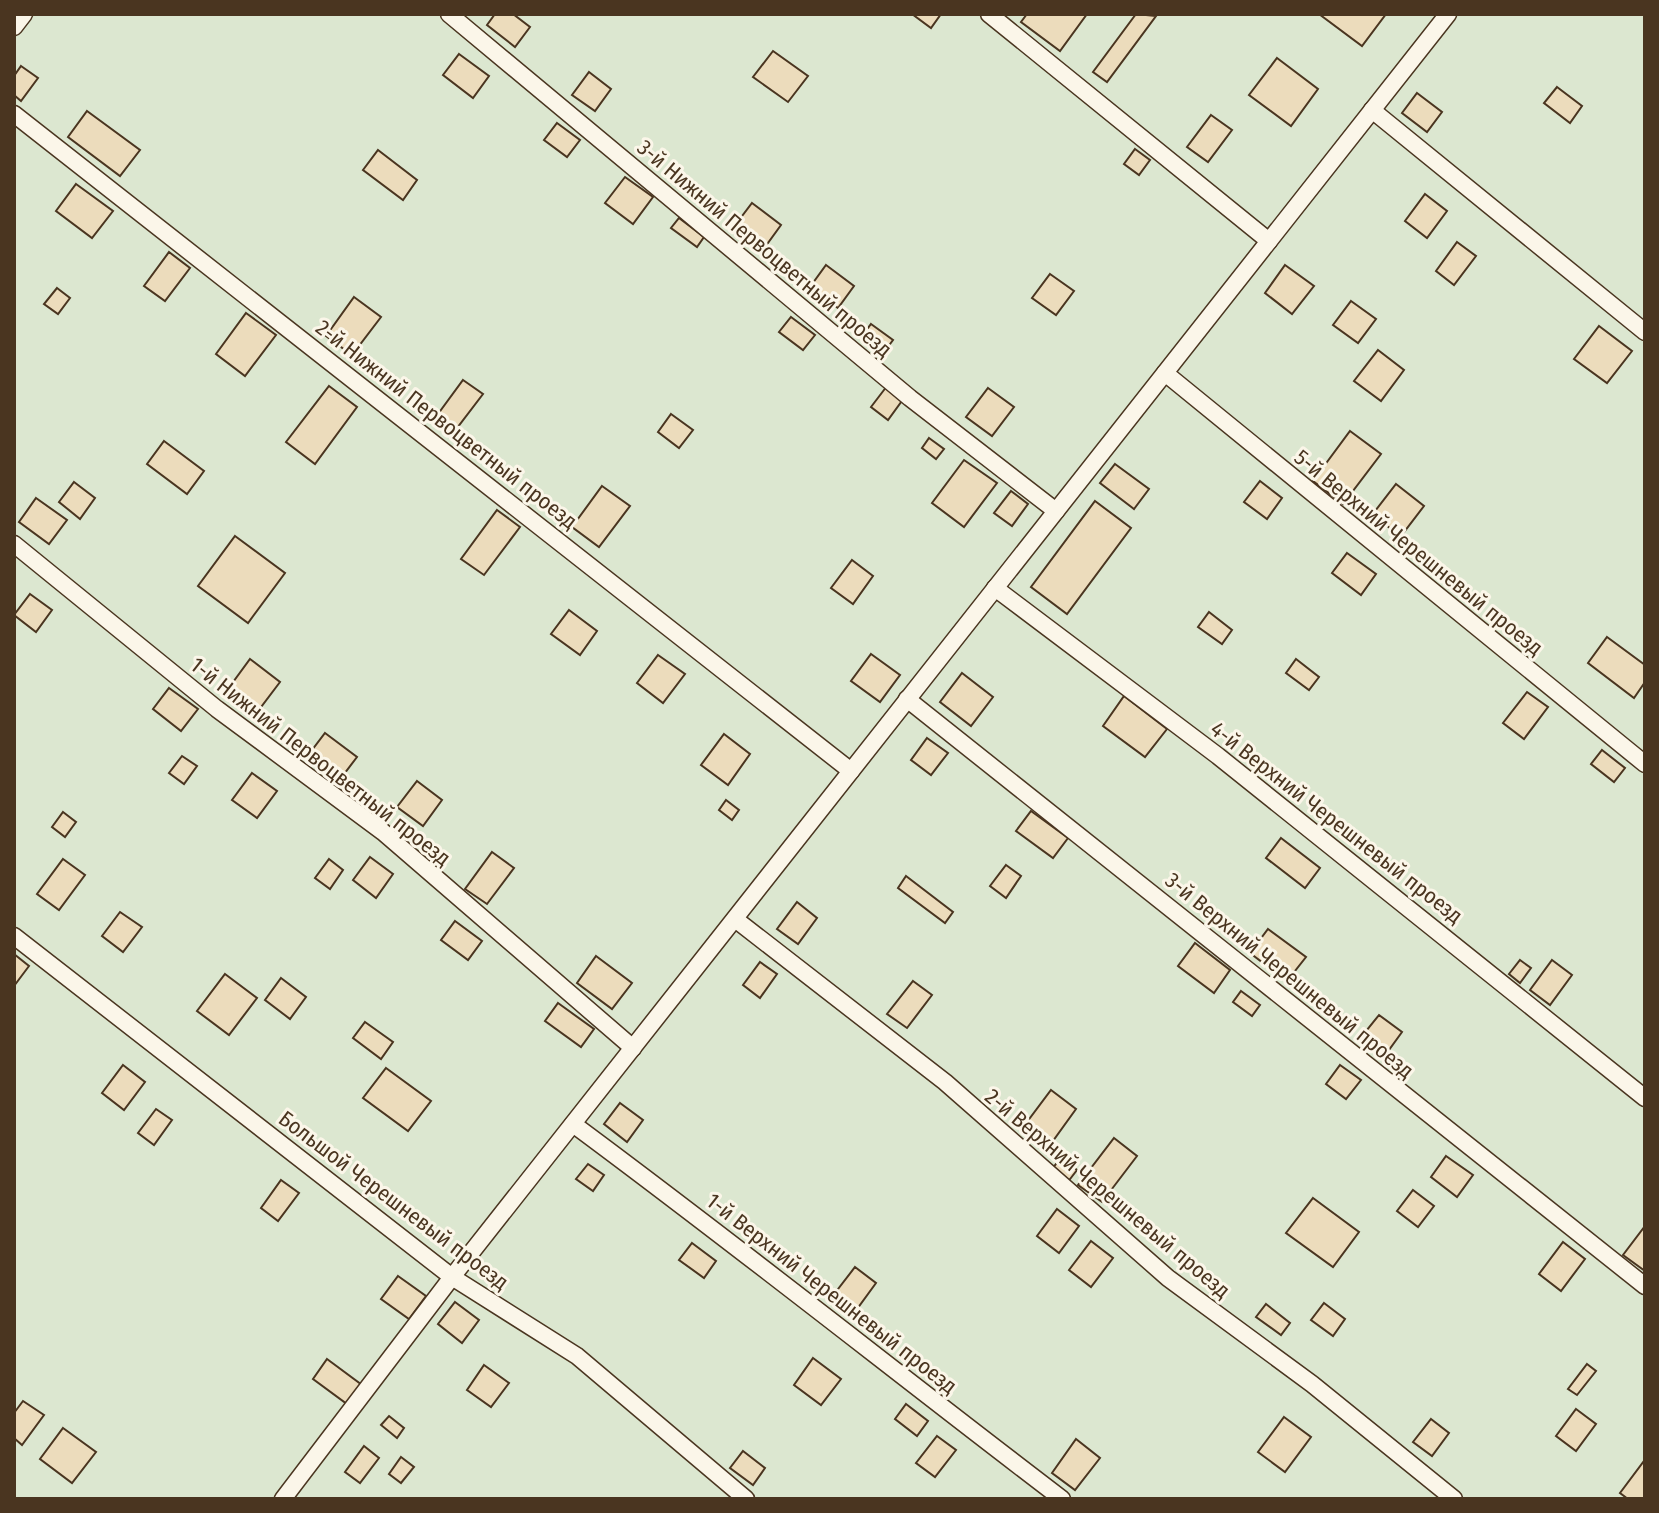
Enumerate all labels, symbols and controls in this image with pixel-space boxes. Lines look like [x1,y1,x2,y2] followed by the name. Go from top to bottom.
[632,134,898,363] street label: 3-й Нижний Первоцветный проезд
[311,314,583,535] street label: 2-й Нижний Первоцветный проезд
[1289,444,1548,661] street label: 5-й Верхний Черешневый проезд
[185,651,456,871] street label: 1-й Нижний Первоцветный проезд
[1205,715,1468,929] street label: 4-й Верхний Черешневый проезд
[1160,867,1419,1084] street label: 3-й Верхний Черешневый проезд
[980,1083,1236,1304] street label: 2-й Верхний Черешневый проезд
[273,1105,514,1296] street label: Большой Черешневый проезд
[701,1187,962,1400] street label: 1-й Верхний Черешневый проезд

